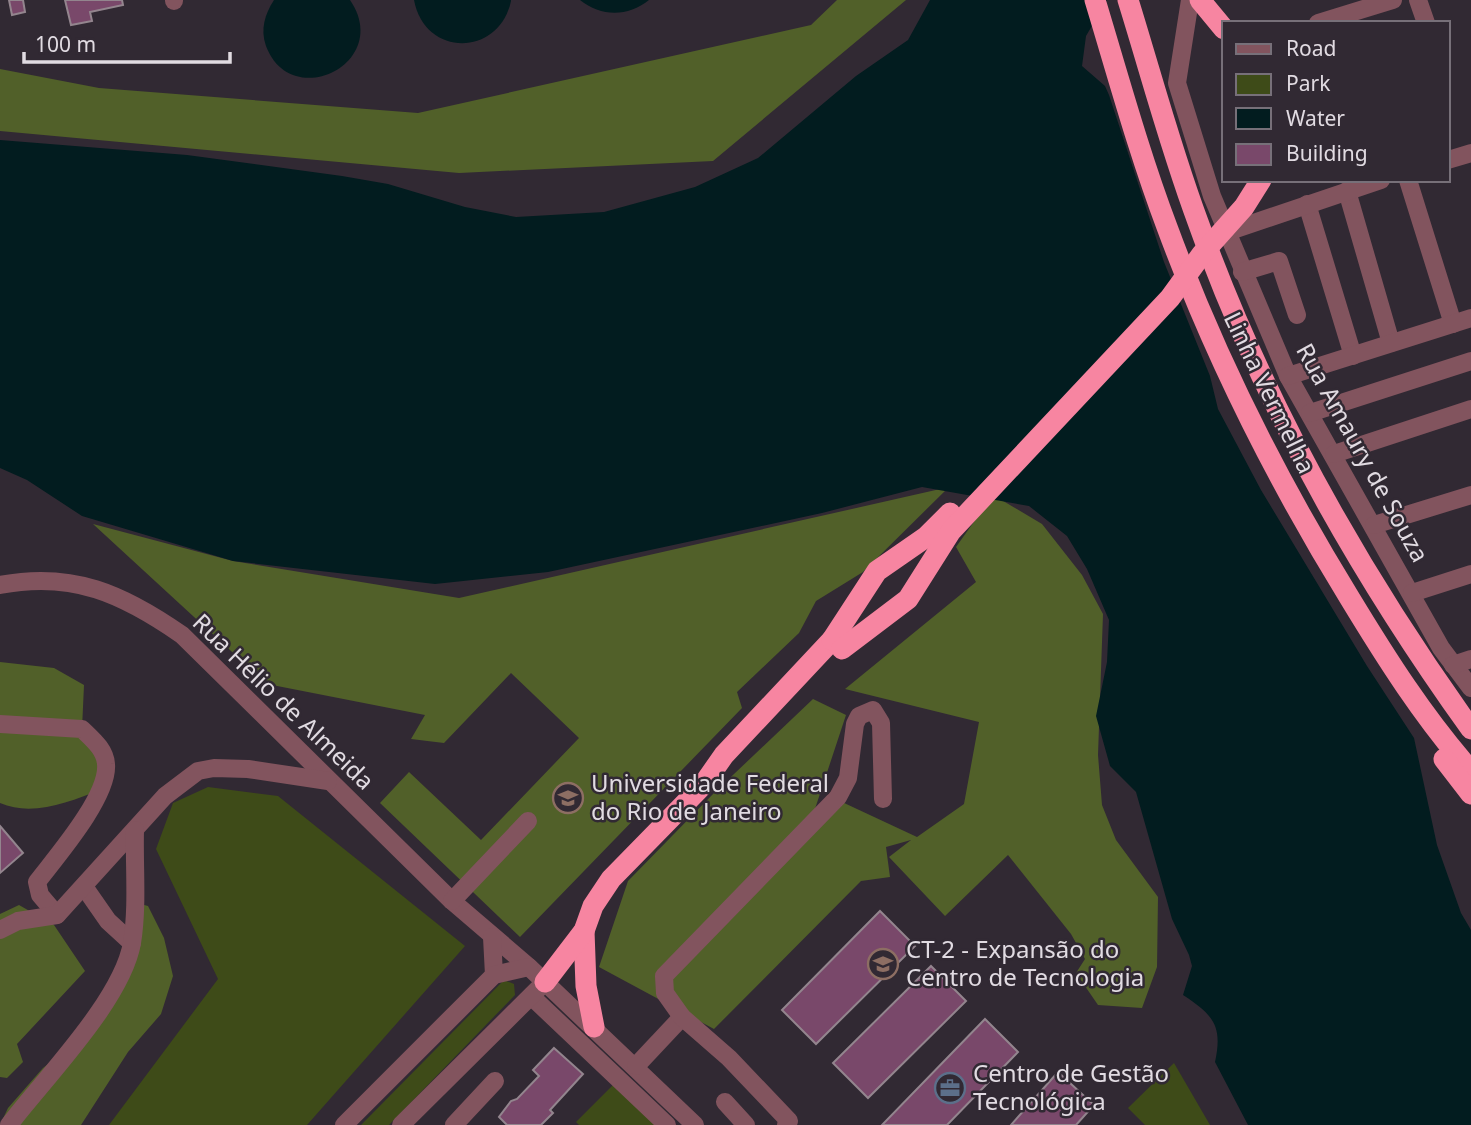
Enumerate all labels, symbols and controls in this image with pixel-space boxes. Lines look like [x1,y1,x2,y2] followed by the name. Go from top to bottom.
[24,21,231,65] scale bar
[1222,21,1450,182] legend
[35,30,96,58] text: 100 m
[1286,34,1336,62] text: Road
[1286,69,1331,97] text: Park
[1286,104,1345,132] text: Water
[1286,139,1368,167] text: Building
[1217,306,1324,479] street label: Linha Vermelha
[1289,337,1437,568] street label: Rua Amaury de Souza
[186,606,382,796] street label: Rua Hélio de Almeida
[591,766,829,827] place label: Universidade Federal do Rio de Janeiro
[551,781,585,815] school or university icon: Universidade Federal do Rio de Janeiro
[906,932,1144,993] place label: CT-2 - Expansão do Centro de Tecnologia
[866,947,900,981] school or university icon: CT-2 - Expansão do Centro de Tecnologia
[973,1056,1169,1117] place label: Centro de Gestão Tecnológica
[933,1071,967,1105] office icon: Centro de Gestão Tecnológica

